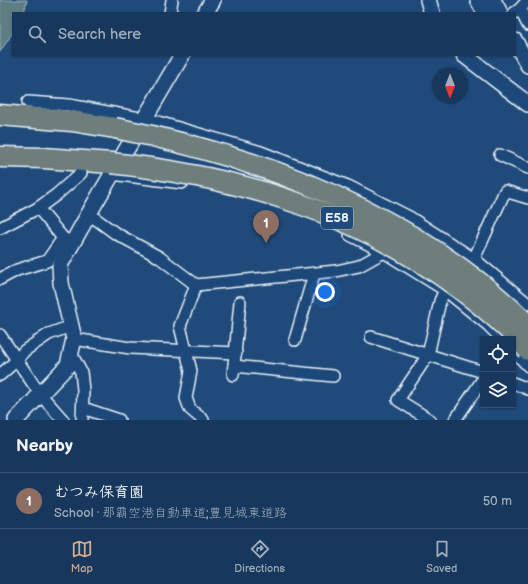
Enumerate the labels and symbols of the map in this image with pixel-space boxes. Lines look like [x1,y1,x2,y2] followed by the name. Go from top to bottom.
[432,68,468,104] north arrow
[321,207,353,229] road number: E58
[253,210,279,243] pin: 1
[315,282,335,302] your location

